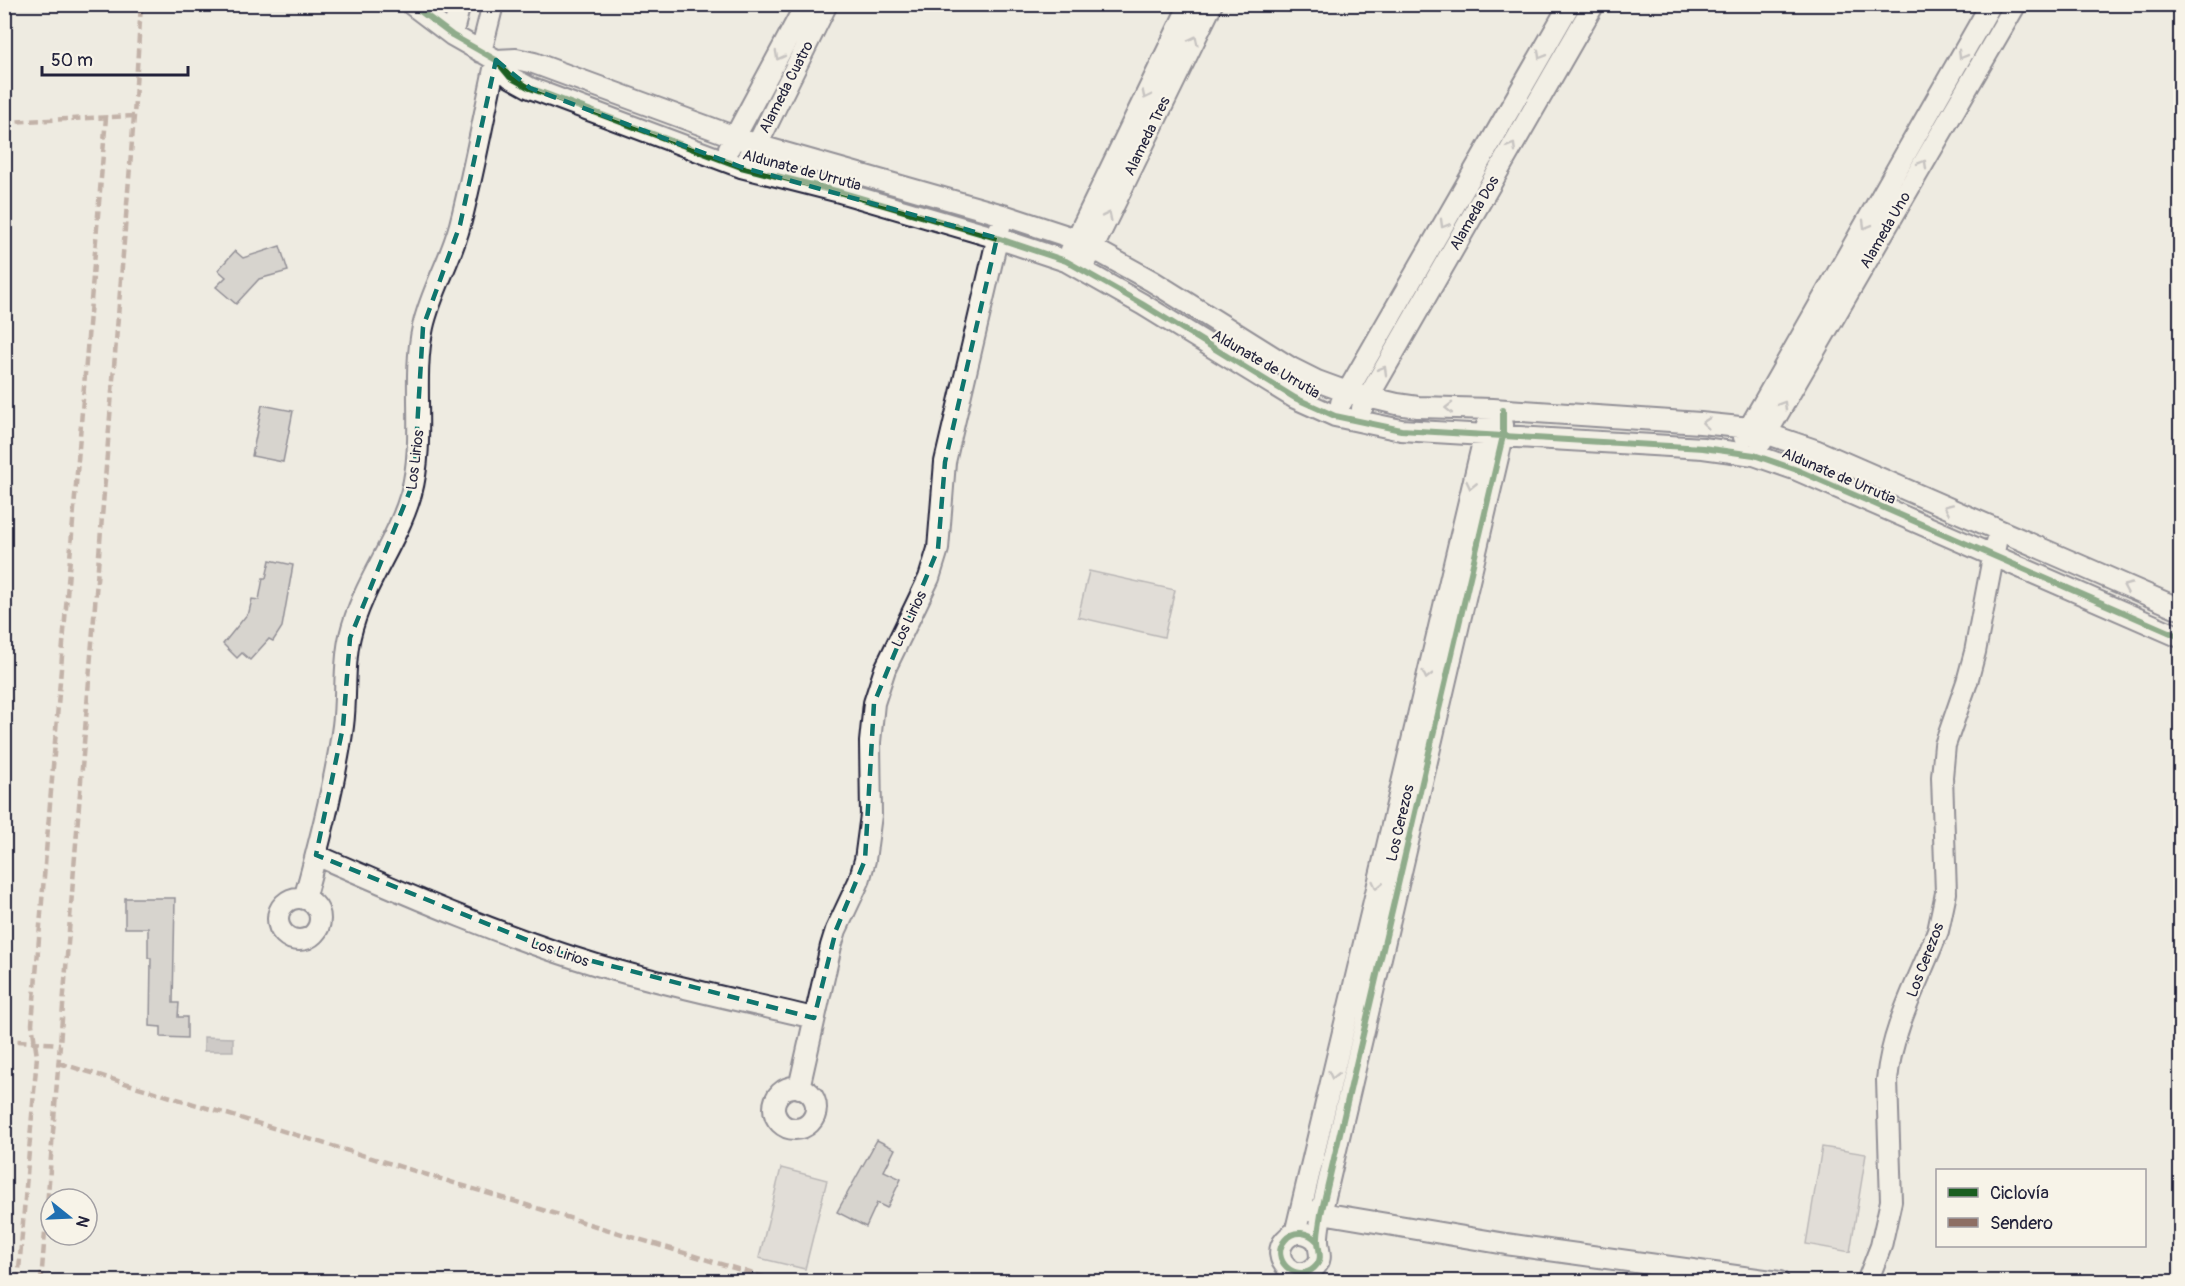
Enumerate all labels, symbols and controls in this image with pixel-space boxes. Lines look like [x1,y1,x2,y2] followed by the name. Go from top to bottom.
[1187,36,1198,47] one-way arrow
[755,38,818,137] street label: Alameda Cuatro
[42,39,188,77] scale bar
[51,49,93,72] text: 50 m
[1537,49,1548,59] one-way arrow
[1958,49,1970,59] one-way arrow
[774,50,786,61] one-way arrow
[1142,88,1154,99] one-way arrow
[1120,93,1175,179] street label: Alameda Tres
[1505,143,1516,153] one-way arrow
[741,146,863,195] street label: Aldunate de Urrutia
[1916,159,1928,170] one-way arrow
[1446,172,1503,254] street label: Alameda Dos
[1856,189,1915,272] street label: Alameda Uno
[1101,211,1113,222] one-way arrow
[1439,218,1451,228] one-way arrow
[1862,219,1873,229] one-way arrow
[1208,326,1323,403] street label: Aldunate de Urrutia
[1376,366,1387,376] one-way arrow
[1776,401,1788,411] one-way arrow
[1444,402,1453,414] one-way arrow
[1702,417,1711,430] one-way arrow
[402,429,429,491] street label: Los Lirios
[1779,444,1899,509] street label: Aldunate de Urrutia
[1466,480,1479,490] one-way arrow
[1943,504,1954,516] one-way arrow
[2122,582,2133,594] one-way arrow
[888,588,931,651] street label: Los Lirios
[1421,670,1434,680] one-way arrow
[1382,783,1419,863] street label: Los Cerezos
[1372,880,1385,890] one-way arrow
[1903,920,1948,1000] street label: Los Cerezos
[528,934,592,971] street label: Los Lirios
[1327,1070,1340,1080] one-way arrow
[1936,1169,2146,1247] legend
[1990,1182,2049,1205] text: Ciclovía
[39,1187,99,1247] north arrow
[1990,1212,2053,1235] text: Sendero
[71,1213,93,1230] text: N

